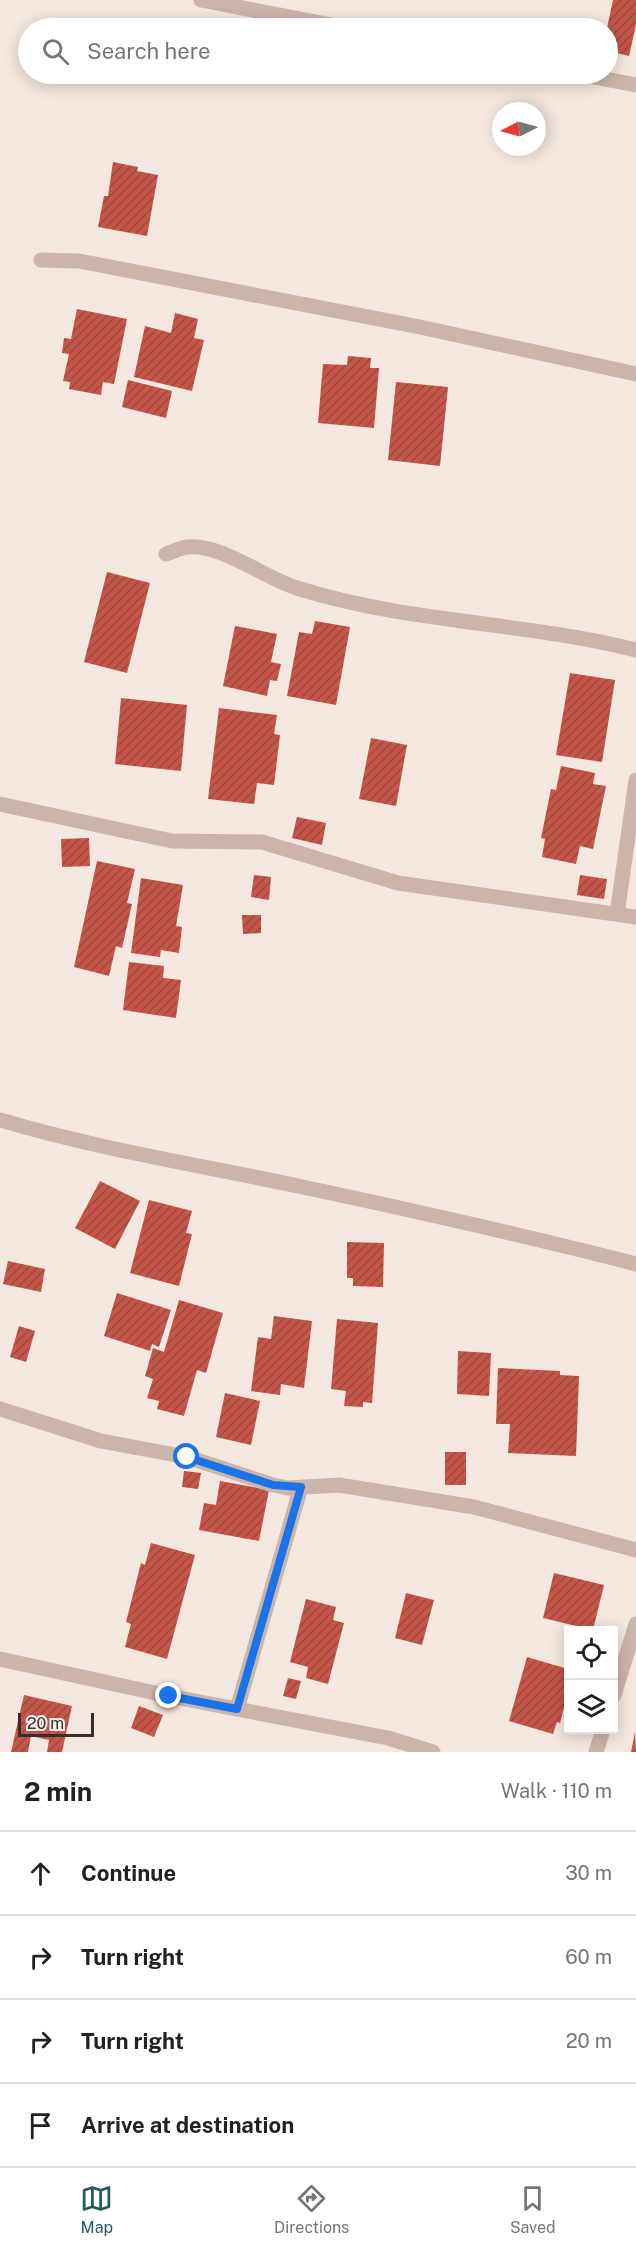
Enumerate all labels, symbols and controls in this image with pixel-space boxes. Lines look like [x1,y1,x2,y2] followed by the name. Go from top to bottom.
[18,18,618,84] search box
[39,35,72,68] icon: search
[87,38,211,64] text: Search here
[492,102,546,156] north arrow
[173,1443,199,1469] route start
[564,1626,618,1734] map controls
[564,1626,618,1680] button: locate
[564,1680,618,1734] button: layers
[155,1682,181,1708] route end
[18,1710,94,1738] scale bar
[27,1714,64,1733] text: 20 m
[24,1776,92,1807] text: 2 min
[501,1779,612,1803] text: Walk · 110 m
[24,1857,57,1890] icon: ahead
[81,1860,176,1886] text: Continue
[565,1861,612,1885] text: 30 m
[24,1941,57,1974] icon: right
[81,1944,184,1970] text: Turn right
[565,1945,612,1969] text: 60 m
[24,2025,57,2058] icon: right
[81,2028,184,2054] text: Turn right
[566,2029,612,2053] text: 20 m
[24,2109,57,2142] icon: arrive
[81,2112,294,2138] text: Arrive at destination
[80,2182,113,2237] tab: Map
[274,2182,349,2237] tab: Directions
[510,2182,556,2237] tab: Saved

